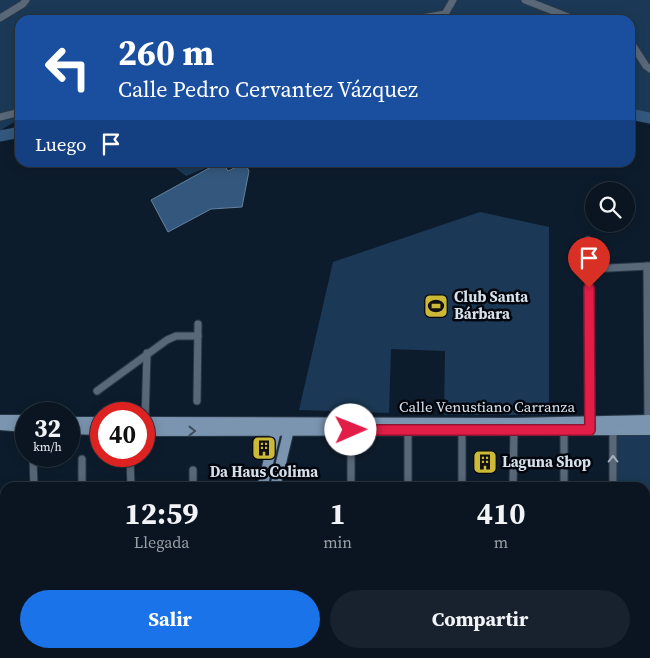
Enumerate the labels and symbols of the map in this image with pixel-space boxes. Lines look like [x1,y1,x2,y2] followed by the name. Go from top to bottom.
[568,237,610,288] pin
[454,286,529,324] place label: Club Santa Bárbara
[423,293,449,319] sports icon: Club Santa Bárbara
[399,396,575,417] street label: Calle Venustiano Carranza
[90,402,155,467] speed limit sign: 40
[324,403,376,455] position arrow
[189,426,197,436] one-way arrow
[251,435,277,461] building icon: Da Haus Colima
[472,449,498,475] building icon: Laguna Shop
[502,451,591,472] place label: Laguna Shop
[608,454,618,462] one-way arrow
[210,461,319,482] place label: Da Haus Colima

